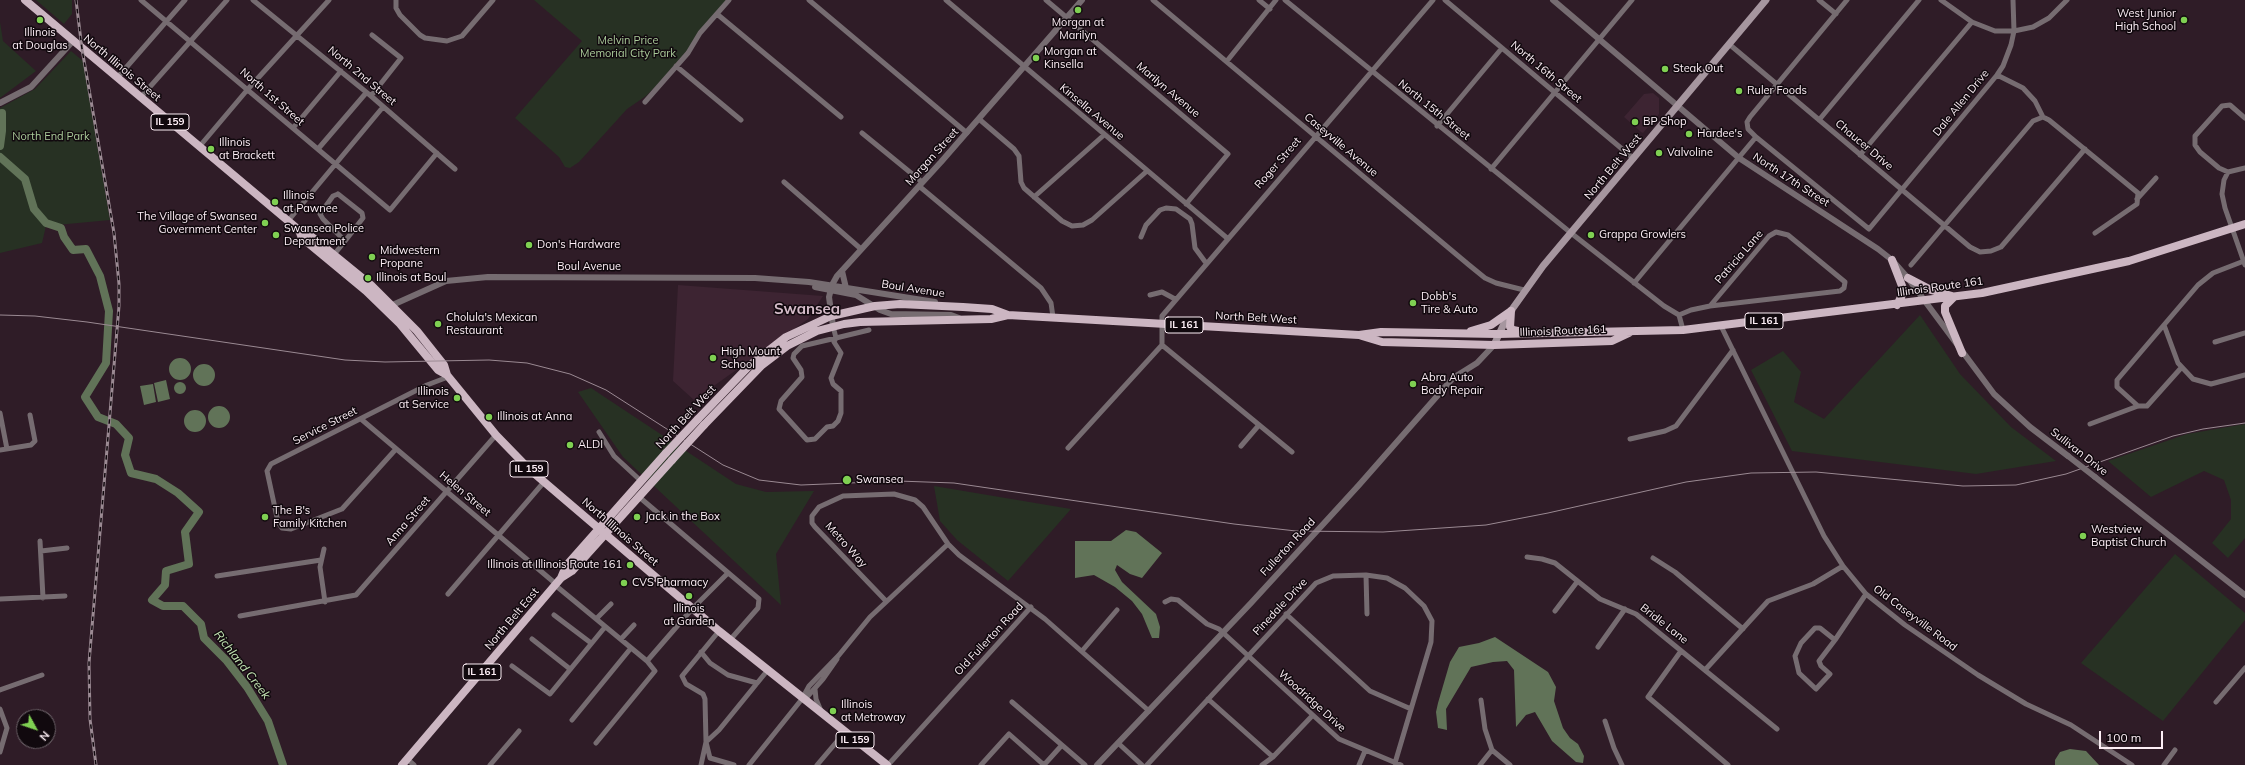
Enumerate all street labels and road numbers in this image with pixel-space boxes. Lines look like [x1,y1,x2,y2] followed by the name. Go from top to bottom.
[81,32,163,104] street label: North Illinois Street
[1508,38,1584,106] street label: North 16th Street
[325,44,399,108] street label: North 2nd Street
[1134,60,1202,120] street label: Marilyn Avenue
[237,65,307,129] street label: North 1st Street
[1930,67,1992,139] street label: Dale Allen Drive
[1395,77,1473,143] street label: North 15th Street
[1057,81,1127,143] street label: Kinsella Avenue
[1301,110,1381,180] street label: Caseyville Avenue
[151,114,189,130] road number: IL 159
[1832,117,1896,173] street label: Chaucer Drive
[903,126,961,188] street label: Morgan Street
[1582,132,1644,202] street label: North Belt West
[1252,135,1304,191] street label: Roger Street
[1750,150,1832,210] street label: North 17th Street
[1712,228,1766,286] street label: Patricia Lane
[557,260,621,274] street label: Boul Avenue
[1896,274,1984,300] street label: Illinois Route 161
[880,277,946,301] street label: Boul Avenue
[1215,309,1297,327] street label: North Belt West
[1745,313,1783,329] road number: IL 161
[1165,317,1203,333] road number: IL 161
[1519,323,1607,339] street label: Illinois Route 161
[653,383,719,451] street label: North Belt West
[291,404,359,448] street label: Service Street
[2048,425,2110,479] street label: Sullivan Drive
[510,461,548,477] road number: IL 159
[437,469,493,519] street label: Helen Street
[383,494,433,548] street label: Anna Street
[579,495,661,569] street label: North Illinois Street
[1258,515,1318,579] street label: Fullerton Road
[822,520,870,570] street label: Metro Way
[1250,576,1310,638] street label: Pinedale Drive
[1871,582,1959,654] street label: Old Caseyville Road
[482,585,542,653] street label: North Belt East
[952,600,1026,678] street label: Old Fullerton Road
[1637,601,1691,647] street label: Bridle Lane
[463,664,501,680] road number: IL 161
[1276,667,1348,735] street label: Woodridge Drive
[836,732,874,748] road number: IL 159

